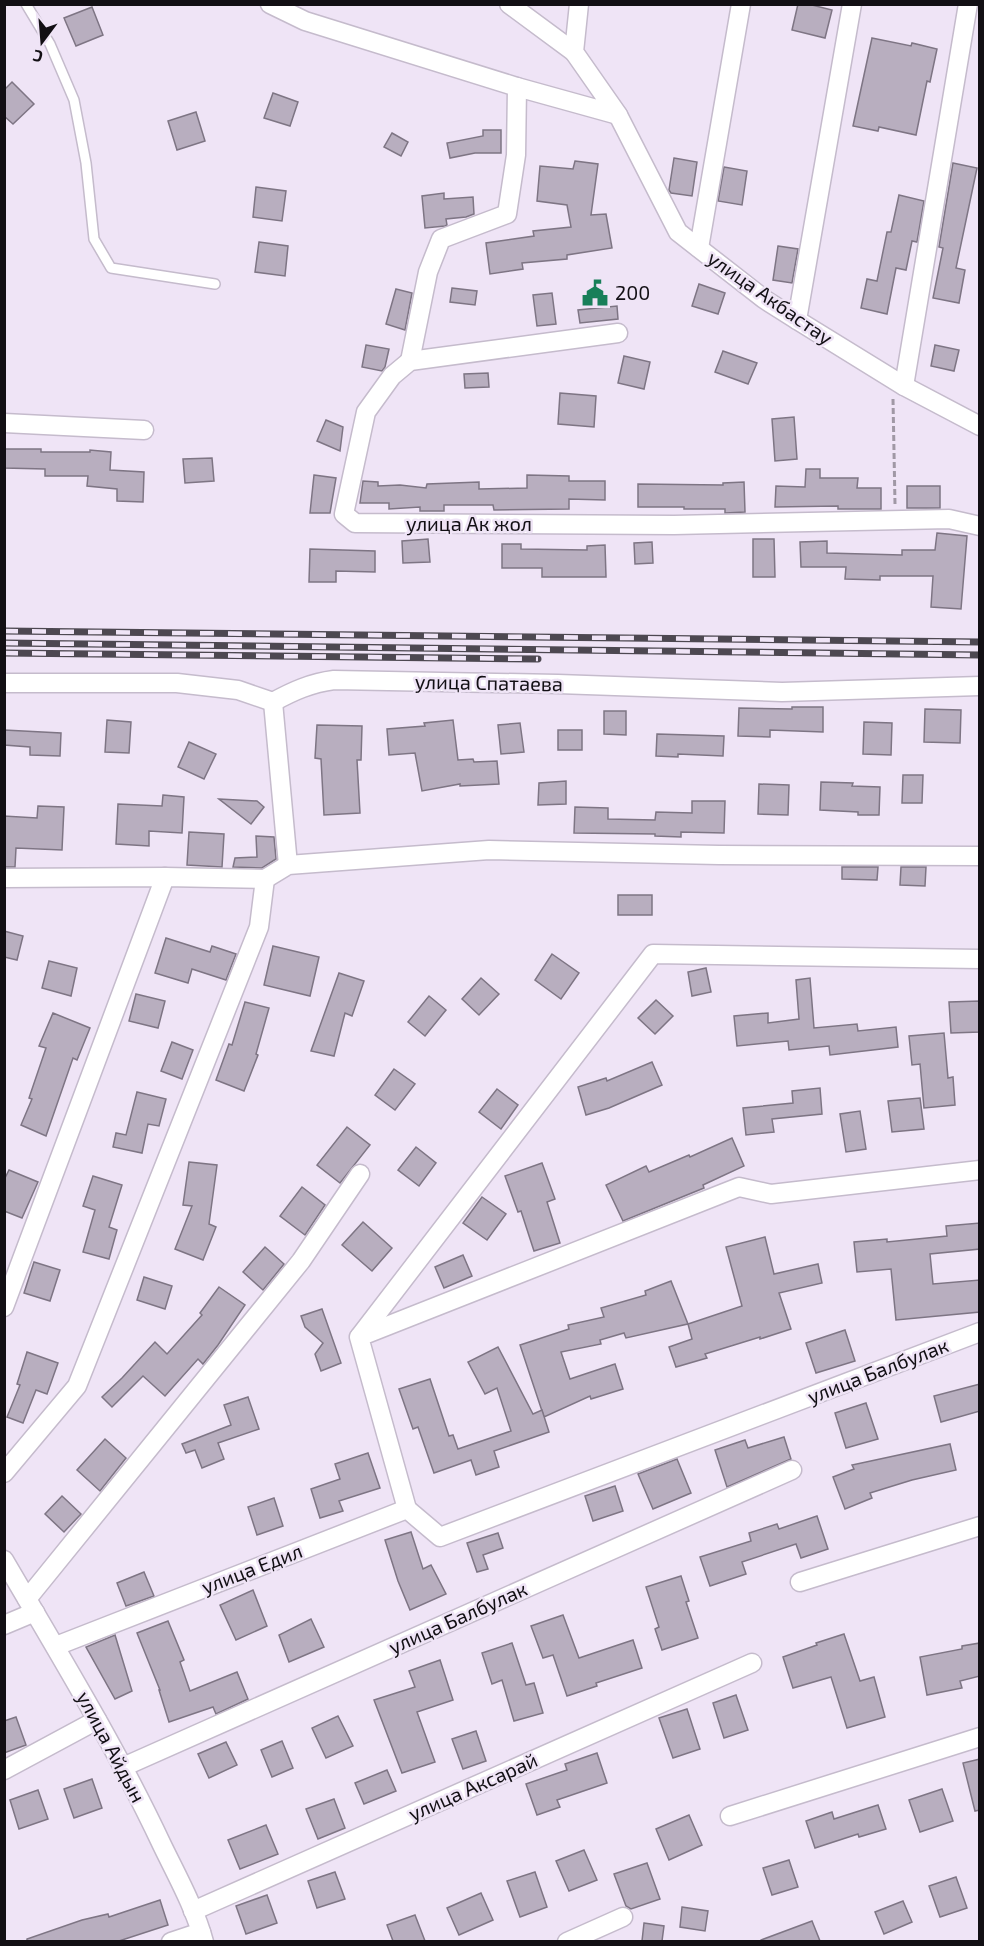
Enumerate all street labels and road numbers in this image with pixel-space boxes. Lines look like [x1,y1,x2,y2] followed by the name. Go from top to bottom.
[703,245,838,350] street label: улица Акбастау
[406,511,532,536] street label: улица Ак жол
[415,669,563,696] street label: улица Спатаева
[804,1332,952,1409] street label: улица Балбулак
[198,1538,306,1599] street label: улица Едил
[385,1576,531,1659] street label: улица Балбулак
[72,1687,151,1807] street label: улица Айдын
[404,1747,541,1826] street label: улица Аксарай

